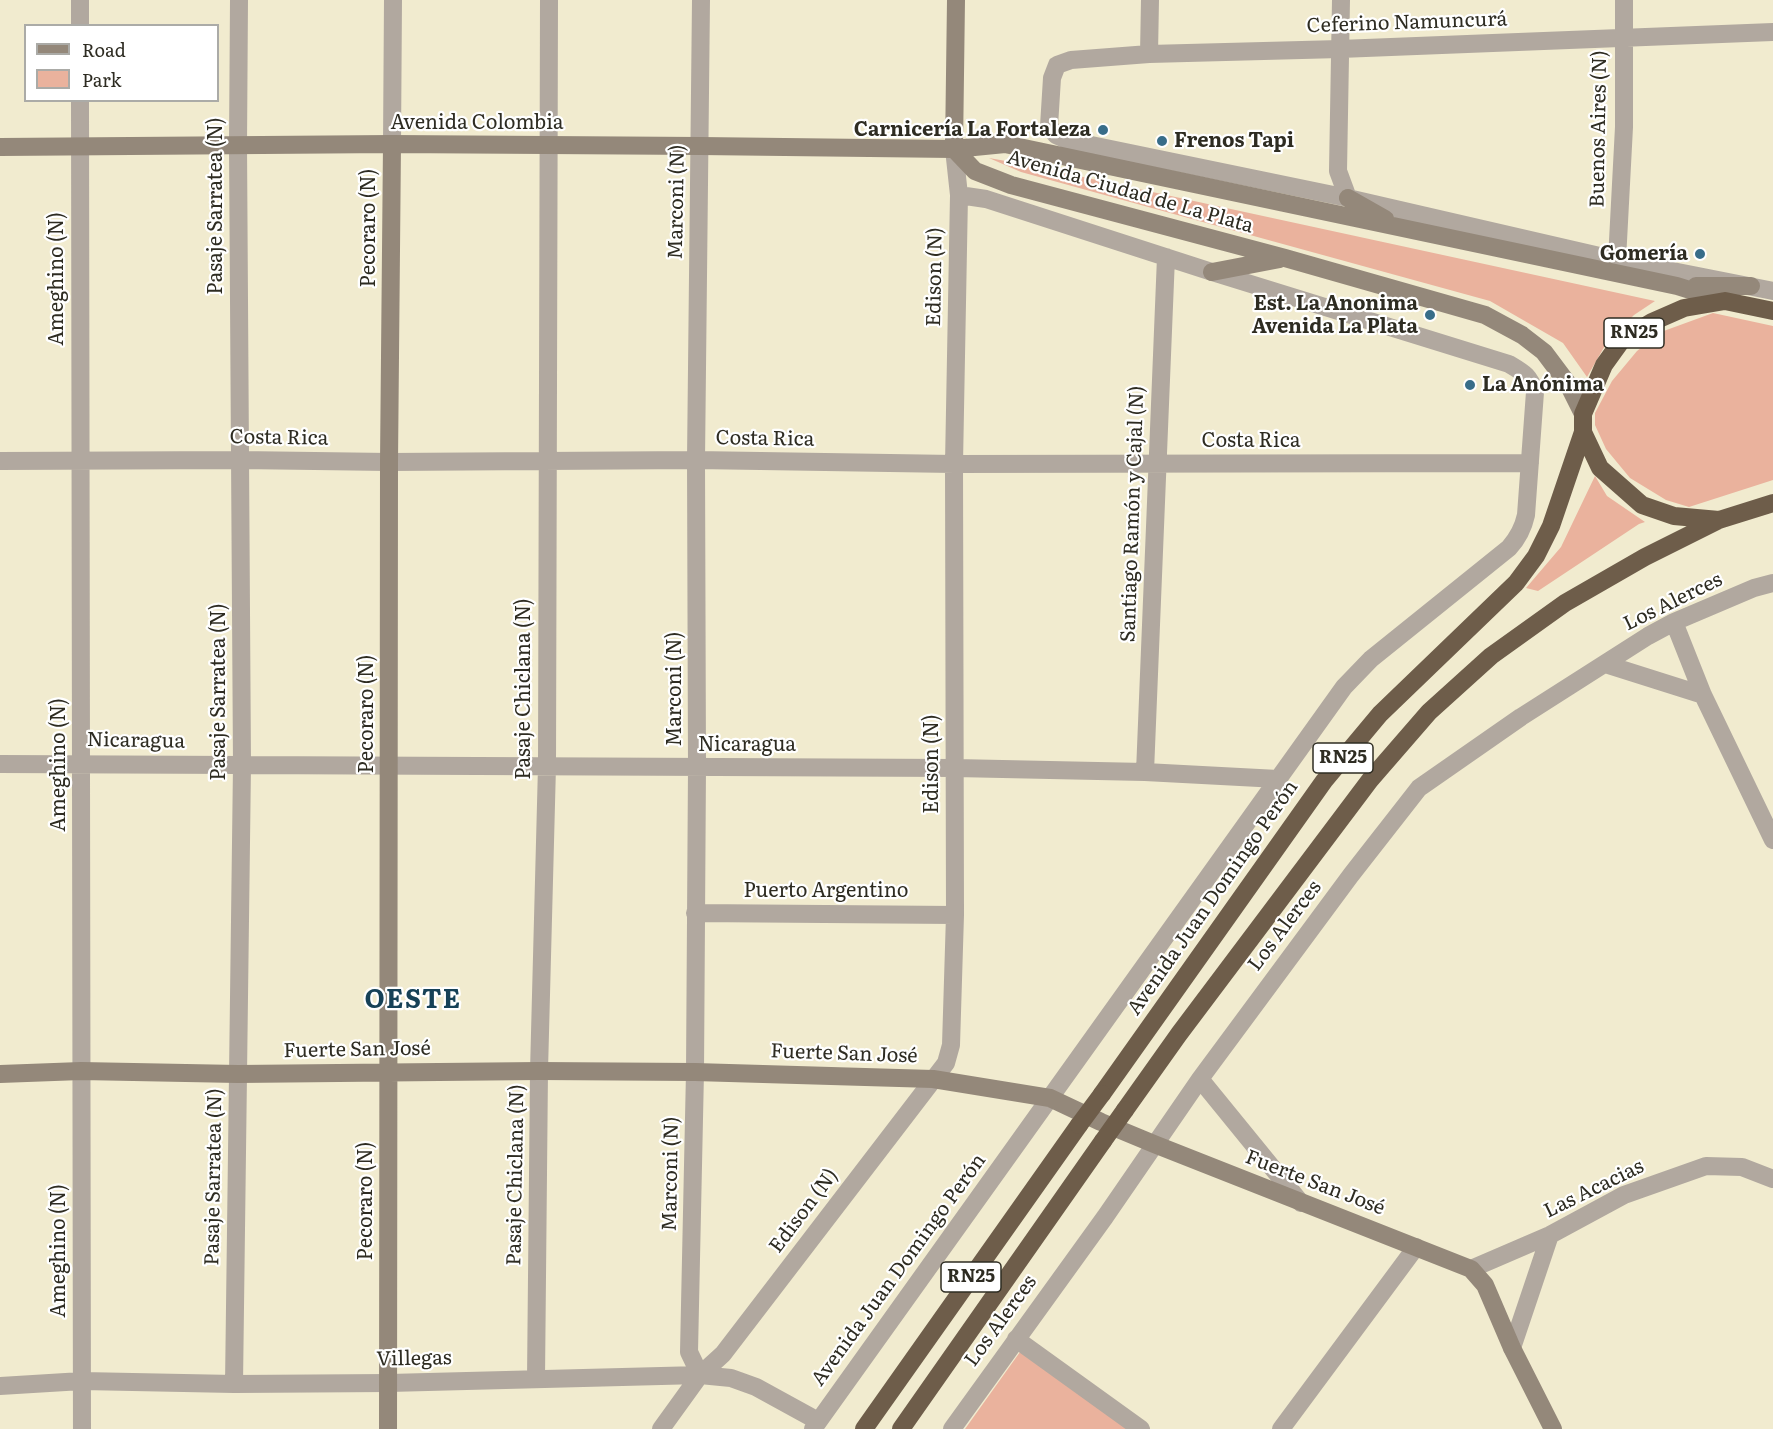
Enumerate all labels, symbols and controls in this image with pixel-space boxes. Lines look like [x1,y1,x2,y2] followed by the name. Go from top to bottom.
[1306,8,1508,38] street label: Ceferino Namuncurá
[24,24,219,102] legend
[82,36,126,63] text: Road
[1586,50,1612,208] street label: Buenos Aires (N)
[82,66,121,93] text: Park
[390,111,564,135] street label: Avenida Colombia
[204,117,228,295] street label: Pasaje Sarratea (N)
[854,118,1091,142] place label: Carnicería La Fortaleza
[1096,123,1110,137] marker: Carnicería La Fortaleza
[1174,129,1294,153] place label: Frenos Tapi
[1155,134,1169,148] marker: Frenos Tapi
[664,144,690,260] street label: Marconi (N)
[1004,145,1256,239] street label: Avenida Ciudad de La Plata
[357,169,381,287] street label: Pecoraro (N)
[45,212,69,346] street label: Ameghino (N)
[922,227,948,327] street label: Edison (N)
[1600,242,1688,266] place label: Gomería
[1693,247,1707,261] marker: Gomería
[1252,292,1418,339] place label: Est. La Anonima Avenida La Plata
[1423,308,1437,322] marker: Est. La Anonima Avenida La Plata
[1604,318,1664,348] road number: RN25
[1482,373,1604,397] place label: La Anónima
[1463,378,1477,392] marker: La Anónima
[1117,385,1149,643] street label: Santiago Ramón y Cajal (N)
[229,425,329,451] street label: Costa Rica
[715,426,815,452] street label: Costa Rica
[1202,429,1300,453] street label: Costa Rica
[1620,568,1726,636] street label: Los Alerces
[512,598,536,780] street label: Pasaje Chiclana (N)
[207,603,231,781] street label: Pasaje Sarratea (N)
[663,632,687,746] street label: Marconi (N)
[355,655,379,773] street label: Pecoraro (N)
[47,698,71,832] street label: Ameghino (N)
[920,714,944,814] street label: Edison (N)
[87,728,185,754] street label: Nicaragua
[698,733,796,757] street label: Nicaragua
[1313,743,1373,773] road number: RN25
[1123,776,1303,1020] street label: Avenida Juan Domingo Perón
[1243,876,1327,976] street label: Los Alerces
[744,879,908,903] street label: Puerto Argentino
[364,984,462,1016] district label: OESTE
[283,1037,431,1063] street label: Fuerte San José
[770,1039,918,1069] street label: Fuerte San José
[502,1084,530,1266] street label: Pasaje Chiclana (N)
[200,1088,228,1266] street label: Pasaje Sarratea (N)
[658,1116,684,1232] street label: Marconi (N)
[354,1142,378,1260] street label: Pecoraro (N)
[1242,1145,1388,1221] street label: Fuerte San José
[807,1149,991,1391] street label: Avenida Juan Domingo Perón
[1540,1155,1648,1223] street label: Las Acacias
[765,1164,843,1258] street label: Edison (N)
[47,1184,71,1318] street label: Ameghino (N)
[941,1262,1001,1292] road number: RN25
[960,1271,1042,1371] street label: Los Alerces
[376,1346,452,1372] street label: Villegas

